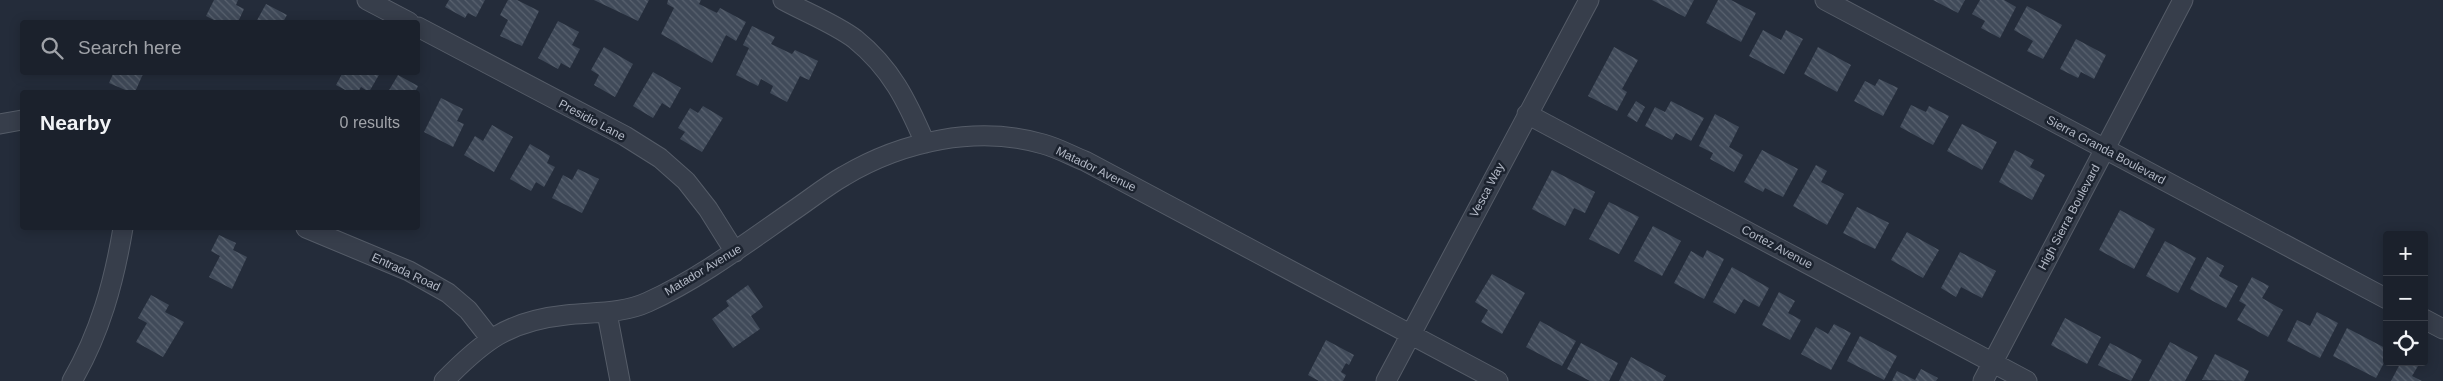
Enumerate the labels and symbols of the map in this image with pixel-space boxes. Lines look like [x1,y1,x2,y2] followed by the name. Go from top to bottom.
[556,97,628,144] street label: Presidio Lane
[2044,113,2168,187] street label: Sierra Granda Boulevard
[1054,144,1139,195] street label: Matador Avenue
[1467,160,1507,220] street label: Vesca Way
[2035,162,2103,272] street label: High Sierra Boulevard
[1739,222,1815,272] street label: Cortez Avenue
[662,241,744,298] street label: Matador Avenue
[369,250,443,294] street label: Entrada Road

